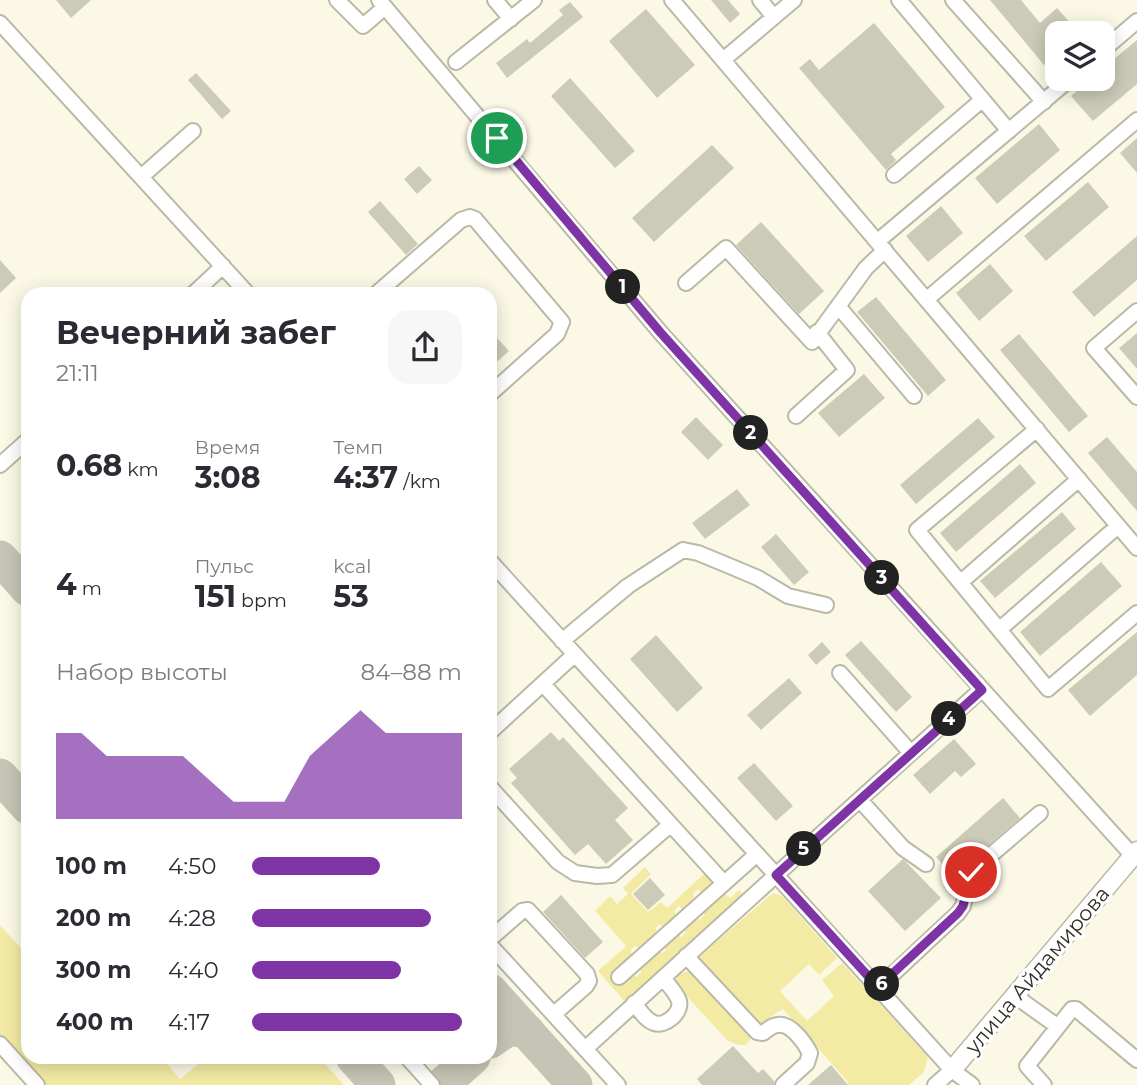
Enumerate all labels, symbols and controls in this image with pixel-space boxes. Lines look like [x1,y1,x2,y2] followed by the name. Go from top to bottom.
[1045,21,1115,91] map controls
[1045,21,1115,91] button: layers
[467,108,527,168] pin
[478,119,516,157] icon: arrive
[606,270,640,304] pin: 1
[619,275,626,298] text: 1
[388,310,462,384] button: share
[56,313,336,352] text: Вечерний забег
[56,359,99,387] text: 21:11
[734,416,768,450] pin: 2
[745,421,756,444] text: 2
[195,436,260,459] text: Время
[333,436,383,459] text: Темп
[56,447,122,484] text: 0.68
[122,458,159,481] text: km
[195,459,260,496] text: 3:08
[333,459,398,496] text: 4:37
[398,470,441,493] text: /km
[195,555,254,578] text: Пульс
[333,555,371,578] text: kcal
[864,560,900,596] pin: 3
[56,566,77,603] text: 4
[876,566,887,589] text: 3
[77,577,102,600] text: m
[195,578,236,615] text: 151
[333,578,369,615] text: 53
[236,589,287,612] text: bpm
[56,658,228,686] text: Набор высоты
[361,658,462,686] text: 84–88 m
[932,702,967,736] pin: 4
[942,707,955,730] text: 4
[786,832,822,866] pin: 5
[798,837,809,860] text: 5
[941,842,1001,902] pin
[56,852,127,880] text: 100 m
[168,852,216,880] text: 4:50
[952,853,990,891] icon: check
[959,881,1114,1060] street label: улица Айдамирова
[56,904,131,932] text: 200 m
[168,904,216,932] text: 4:28
[56,956,132,984] text: 300 m
[168,956,219,984] text: 4:40
[864,967,900,1002] pin: 6
[875,972,888,995] text: 6
[56,1008,134,1036] text: 400 m
[168,1008,210,1036] text: 4:17

